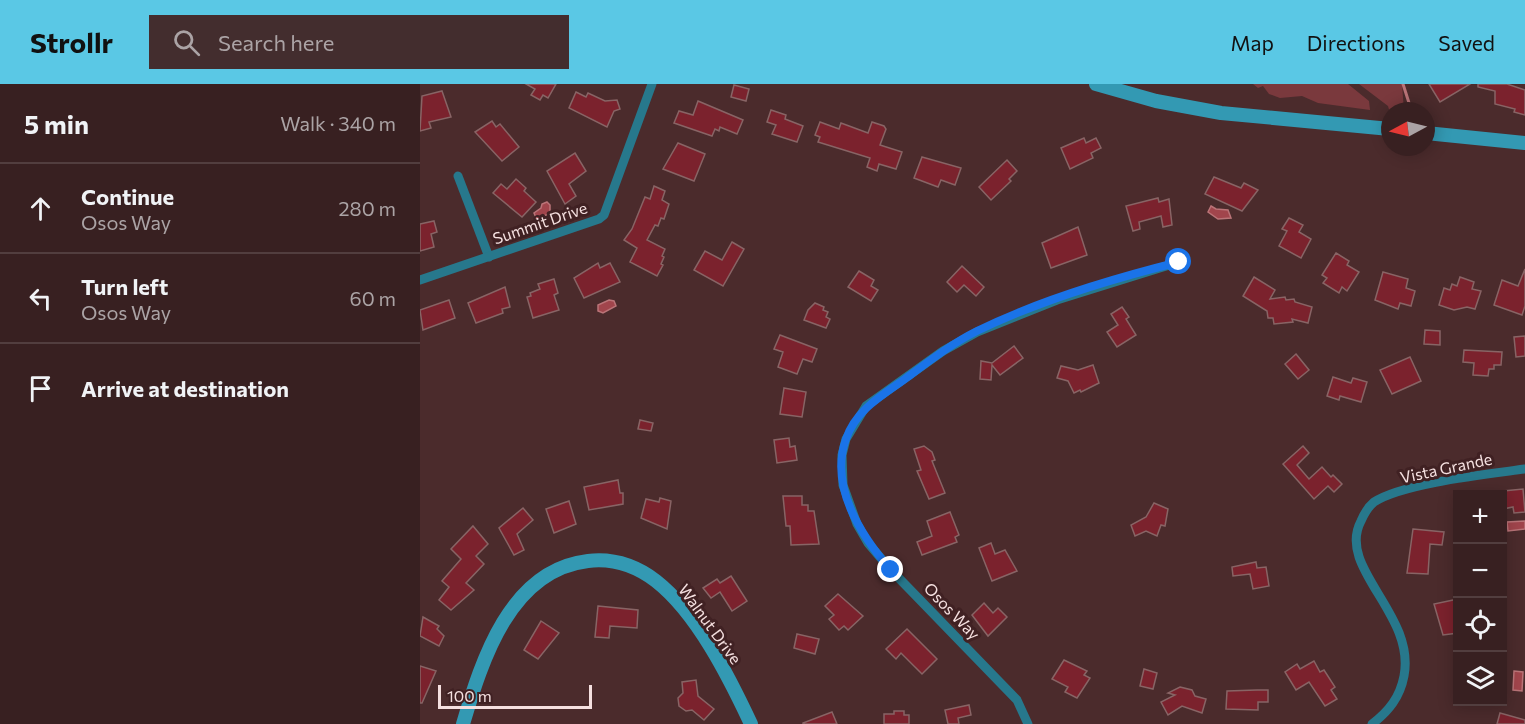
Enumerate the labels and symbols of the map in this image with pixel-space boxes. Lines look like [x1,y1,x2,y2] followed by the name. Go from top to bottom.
[1381,102,1435,156] north arrow
[490,197,590,248] street label: Summit Drive
[1165,248,1191,274] route start
[1398,448,1494,487] street label: Vista Grande
[877,556,903,582] route end
[921,578,984,643] street label: Osos Way
[675,580,746,667] street label: Walnut Drive
[438,682,592,710] scale bar

